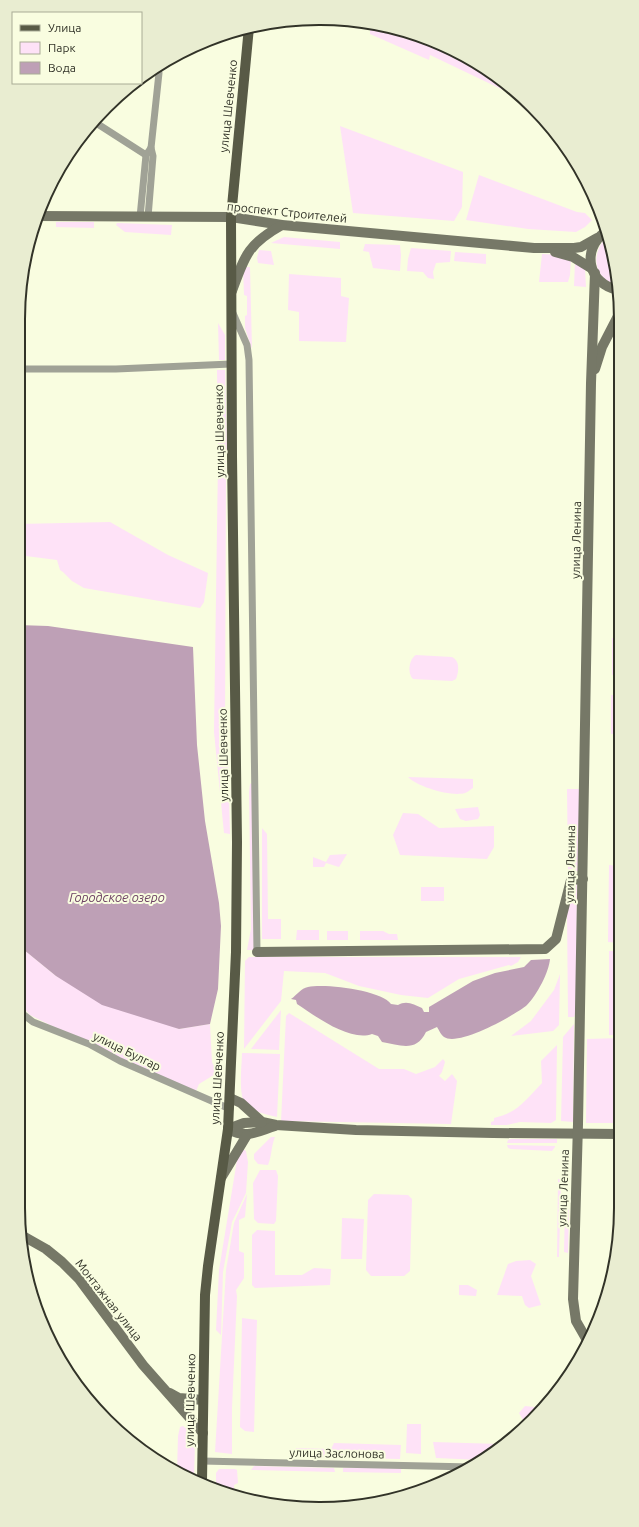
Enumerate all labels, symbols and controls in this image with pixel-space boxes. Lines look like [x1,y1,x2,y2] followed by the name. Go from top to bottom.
[12,12,142,84] legend
[48,21,81,34] text: Улица
[48,41,76,54] text: Парк
[217,59,239,153] street label: улица Шевченко
[48,61,76,74] text: Вода
[226,199,348,225] street label: проспект Строителей
[212,384,226,478] street label: улица Шевченко
[569,501,583,579] street label: улица Ленина
[216,708,230,802] street label: улица Шевченко
[563,825,577,903] street label: улица Ленина
[69,890,165,904] water label: Городское озеро
[91,1029,163,1073] street label: улица Булгар
[208,1031,226,1125] street label: улица Шевченко
[555,1149,571,1227] street label: улица Ленина
[73,1257,145,1343] street label: Монтажная улица
[183,1353,197,1447] street label: улица Шевченко
[289,1446,385,1460] street label: улица Заслонова

